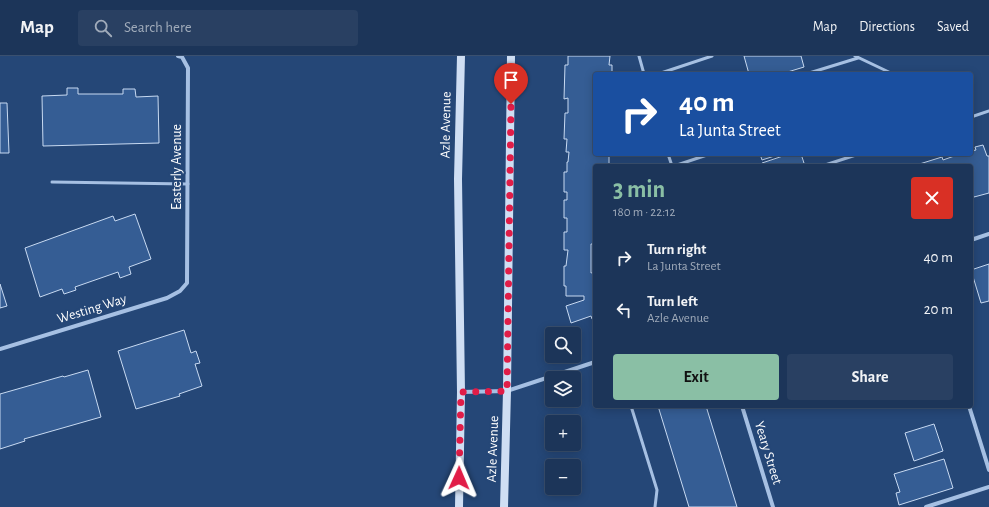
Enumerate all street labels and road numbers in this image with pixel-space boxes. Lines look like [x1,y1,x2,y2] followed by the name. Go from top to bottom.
[438,91,454,159] street label: Azle Avenue
[170,124,184,210] street label: Easterly Avenue
[56,292,128,326] street label: Westing Way
[485,415,501,483] street label: Azle Avenue
[752,420,784,487] street label: Yeary Street

